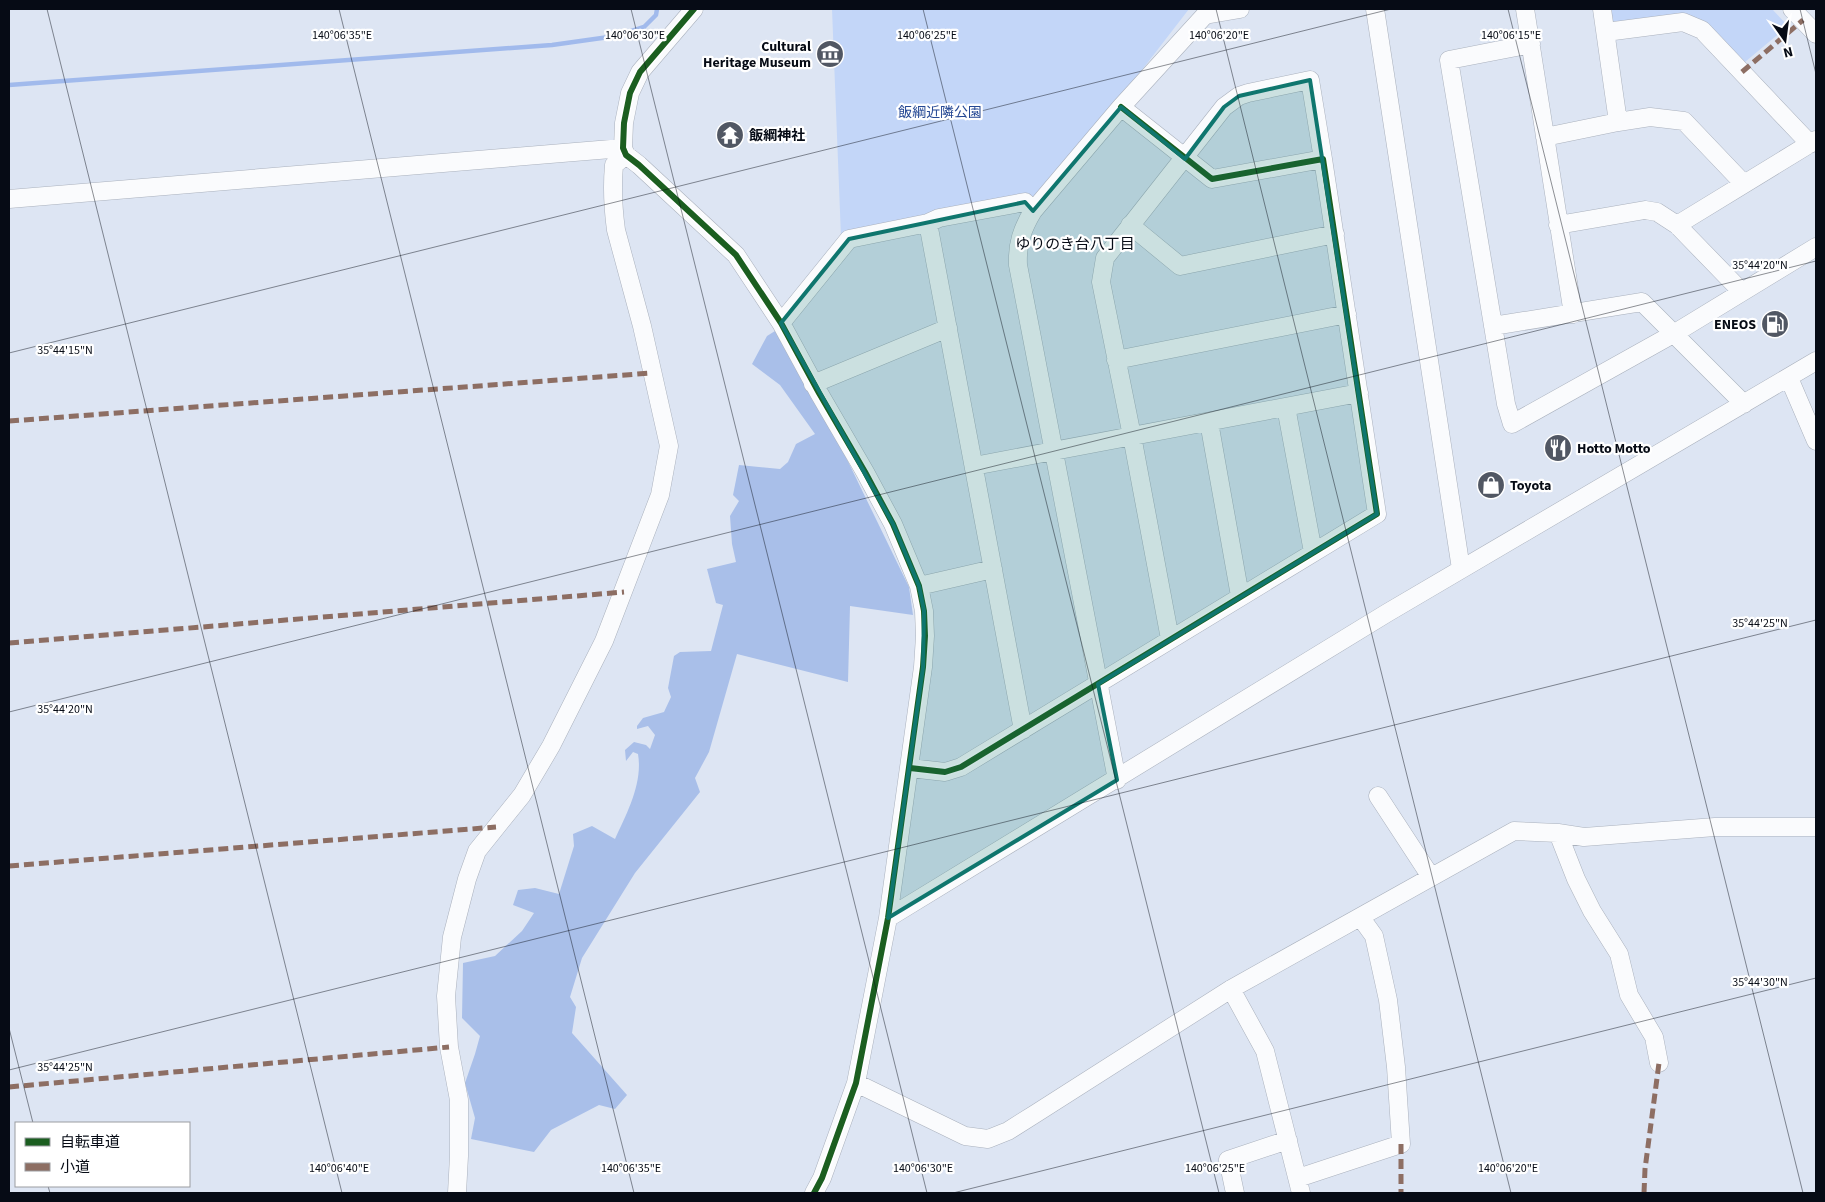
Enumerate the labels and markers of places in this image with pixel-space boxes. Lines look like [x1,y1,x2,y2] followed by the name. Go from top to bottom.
[703,37,811,73] place label: Cultural Heritage Museum
[815,39,845,69] museum icon: Cultural Heritage Museum
[715,120,745,150] temple icon: 飯綱神社
[749,126,805,146] place label: 飯綱神社
[1760,309,1790,339] fuel station icon: ENEOS
[1714,315,1756,335] place label: ENEOS
[1543,433,1573,463] restaurant icon: Hotto Motto
[1577,439,1651,459] place label: Hotto Motto
[1476,470,1506,500] shop icon: Toyota
[1510,476,1551,496] place label: Toyota

